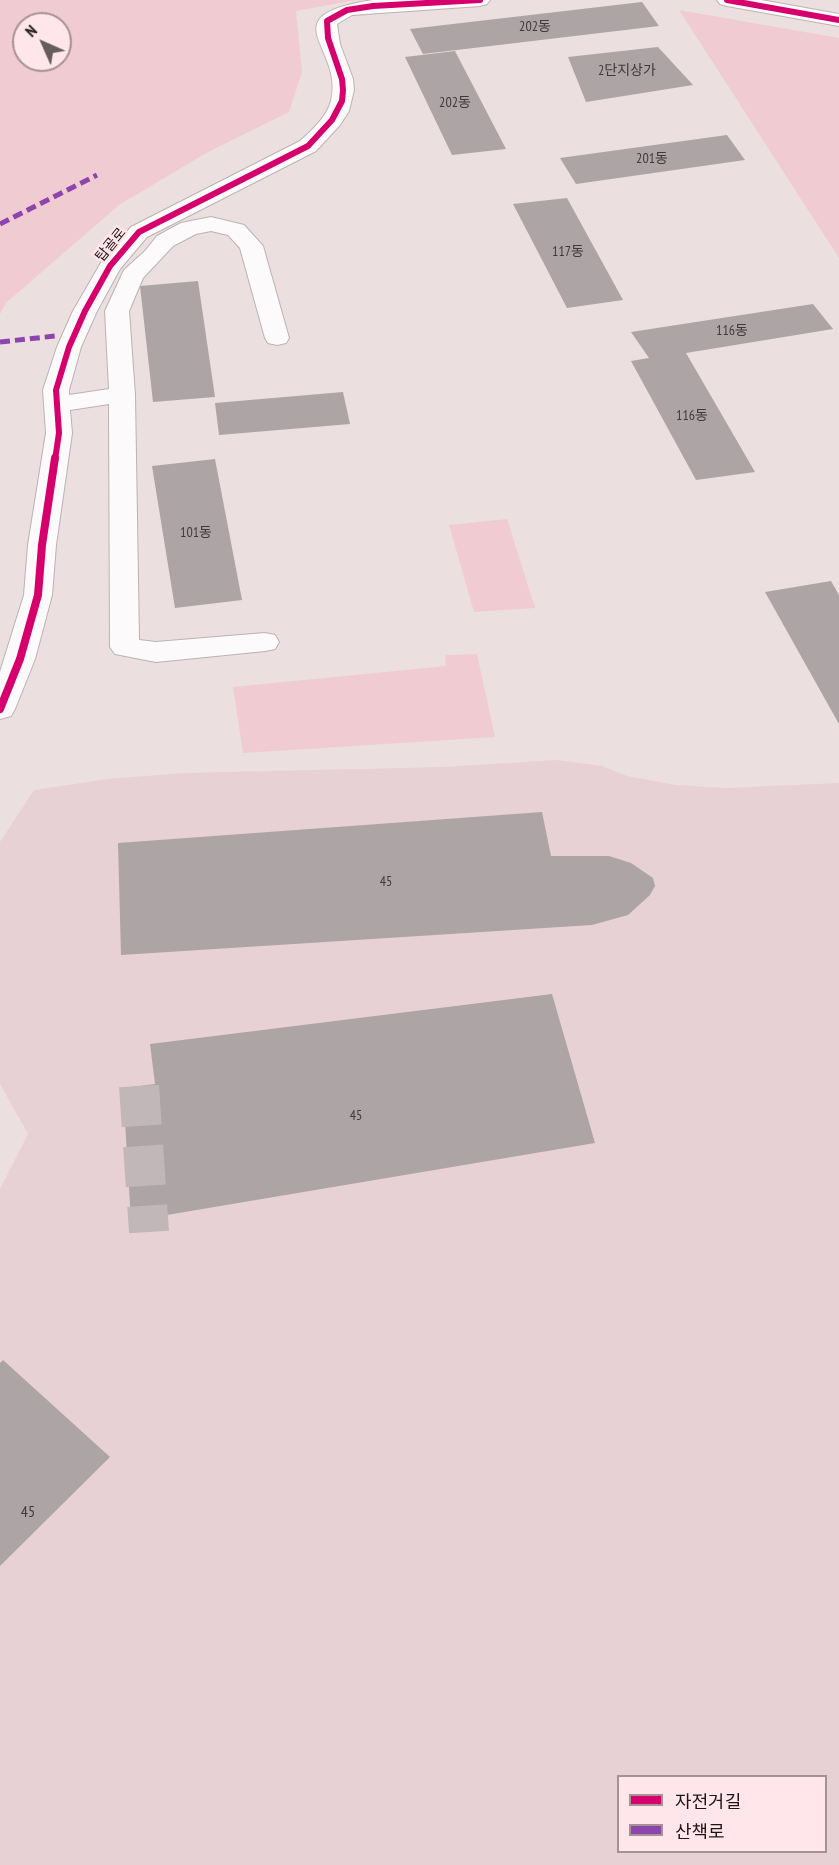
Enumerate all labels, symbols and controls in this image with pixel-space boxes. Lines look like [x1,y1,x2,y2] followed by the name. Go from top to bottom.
[12,12,72,72] north arrow
[519,19,551,35] house number: 202동
[21,21,41,41] text: N
[598,63,656,79] house number: 2단지상가
[439,95,471,111] house number: 202동
[636,151,668,167] house number: 201동
[92,225,130,265] street label: 탑골로
[552,244,584,260] house number: 117동
[716,323,748,339] house number: 116동
[676,408,708,424] house number: 116동
[180,525,212,541] house number: 101동
[380,874,392,890] house number: 45
[350,1108,362,1124] house number: 45
[21,1502,35,1522] house number: 45
[617,1775,827,1853] legend
[675,1790,741,1813] text: 자전거길
[675,1820,725,1843] text: 산책로

